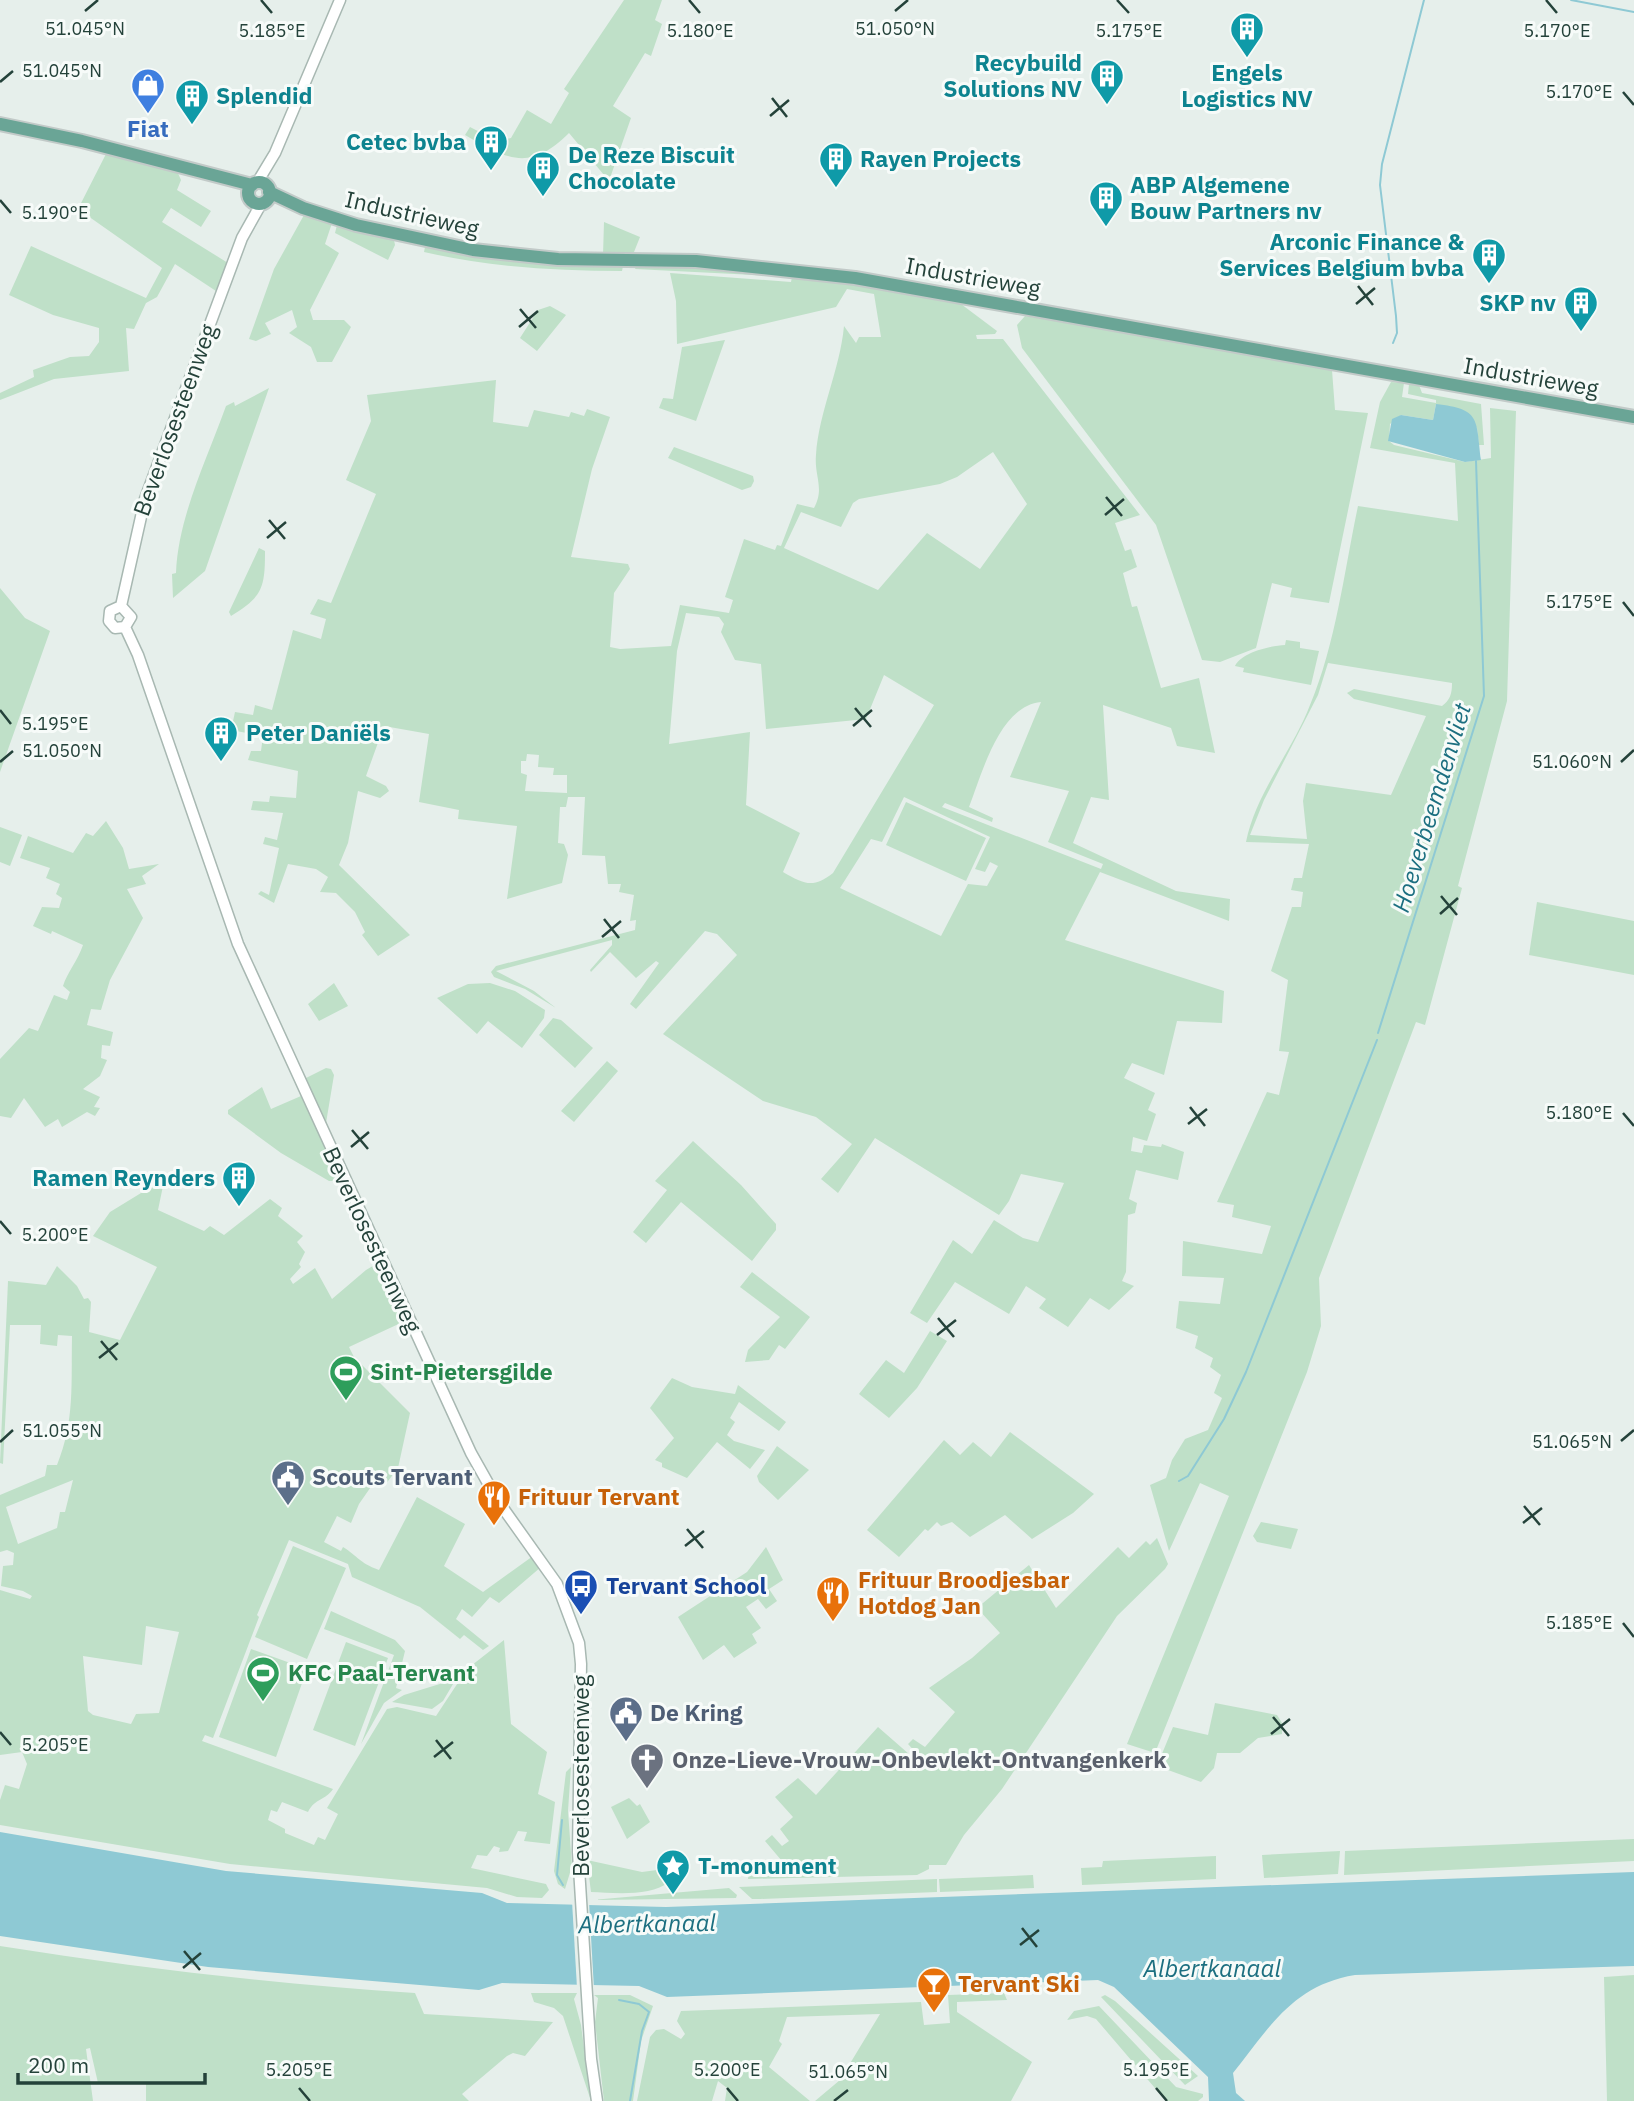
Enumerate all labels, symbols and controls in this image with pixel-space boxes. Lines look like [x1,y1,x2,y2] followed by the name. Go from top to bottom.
[1228,10,1266,59] building icon: Engels Logistics NV
[45,17,125,40] text: 51.045°N
[855,17,935,40] text: 51.050°N
[238,19,306,42] text: 5.185°E
[666,19,734,42] text: 5.180°E
[1095,19,1163,42] text: 5.175°E
[1523,19,1591,42] text: 5.170°E
[943,47,1082,103] place label: Recybuild Solutions NV
[1088,57,1126,106] building icon: Recybuild Solutions NV
[1181,57,1313,113] place label: Engels Logistics NV
[22,59,102,82] text: 51.045°N
[129,66,167,115] shop icon: Fiat
[173,77,211,126] building icon: Splendid
[216,80,313,110] place label: Splendid
[1545,80,1613,103] text: 5.170°E
[127,113,169,143] place label: Fiat
[472,123,510,172] building icon: Cetec bvba
[346,126,466,156] place label: Cetec bvba
[568,139,735,195] place label: De Reze Biscuit Chocolate
[817,140,855,189] building icon: Rayen Projects
[860,143,1021,173] place label: Rayen Projects
[524,149,562,198] building icon: De Reze Biscuit Chocolate
[1130,169,1322,225] place label: ABP Algemene Bouw Partners nv
[1087,179,1125,228] building icon: ABP Algemene Bouw Partners nv
[342,183,482,243] street label: Industrieweg
[21,201,89,224] text: 5.190°E
[1219,226,1464,282] place label: Arconic Finance & Services Belgium bvba
[1470,236,1508,285] building icon: Arconic Finance & Services Belgium bvba
[903,249,1043,303] street label: Industrieweg
[1562,284,1600,333] building icon: SKP nv
[1479,287,1557,317] place label: SKP nv
[125,320,223,520] street label: Beverlosesteenweg
[1461,349,1601,403] street label: Industrieweg
[1545,590,1613,613] text: 5.175°E
[1384,698,1478,916] water label: Hoeverbeemdenvliet
[21,712,89,735] text: 5.195°E
[202,714,240,763] building icon: Peter Daniëls
[246,717,391,747] place label: Peter Daniëls
[22,739,102,762] text: 51.050°N
[1532,750,1612,773] text: 51.060°N
[1545,1101,1613,1124] text: 5.180°E
[317,1142,429,1338] street label: Beverlosesteenweg
[220,1159,258,1208] building icon: Ramen Reynders
[32,1162,215,1192] place label: Ramen Reynders
[21,1223,89,1246] text: 5.200°E
[327,1353,365,1402] sports icon: Sint-Pietersgilde
[370,1356,553,1386] place label: Sint-Pietersgilde
[22,1419,102,1442] text: 51.055°N
[1532,1430,1612,1453] text: 51.065°N
[269,1458,307,1507] public building icon: Scouts Tervant
[312,1461,473,1491] place label: Scouts Tervant
[475,1478,513,1527] restaurant icon: Frituur Tervant
[518,1481,680,1511] place label: Frituur Tervant
[858,1564,1070,1620] place label: Frituur Broodjesbar Hotdog Jan
[562,1567,600,1616] bus stop icon: Tervant School
[606,1570,766,1600] place label: Tervant School
[814,1574,852,1623] restaurant icon: Frituur Broodjesbar Hotdog Jan
[1545,1611,1613,1634] text: 5.185°E
[244,1654,282,1703] sports icon: KFC Paal-Tervant
[288,1657,475,1687] place label: KFC Paal-Tervant
[565,1675,595,1877] street label: Beverlosesteenweg
[607,1694,645,1743] public building icon: De Kring
[650,1697,743,1727] place label: De Kring
[21,1733,89,1756] text: 5.205°E
[628,1741,666,1790] church icon: Onze-Lieve-Vrouw-Onbevlekt-Ontvangenkerk
[672,1744,1167,1774] place label: Onze-Lieve-Vrouw-Onbevlekt-Ontvangenkerk
[654,1847,692,1896] place icon: T-monument
[698,1850,837,1880] place label: T-monument
[577,1906,717,1940] water label: Albertkanaal
[1142,1952,1281,1984] water label: Albertkanaal
[915,1965,953,2014] bar icon: Tervant Ski
[958,1968,1080,1998] place label: Tervant Ski
[18,2042,205,2086] scale bar
[28,2051,89,2079] text: 200 m
[265,2058,333,2081] text: 5.205°E
[693,2058,761,2081] text: 5.200°E
[1122,2058,1190,2081] text: 5.195°E
[808,2060,888,2083] text: 51.065°N

